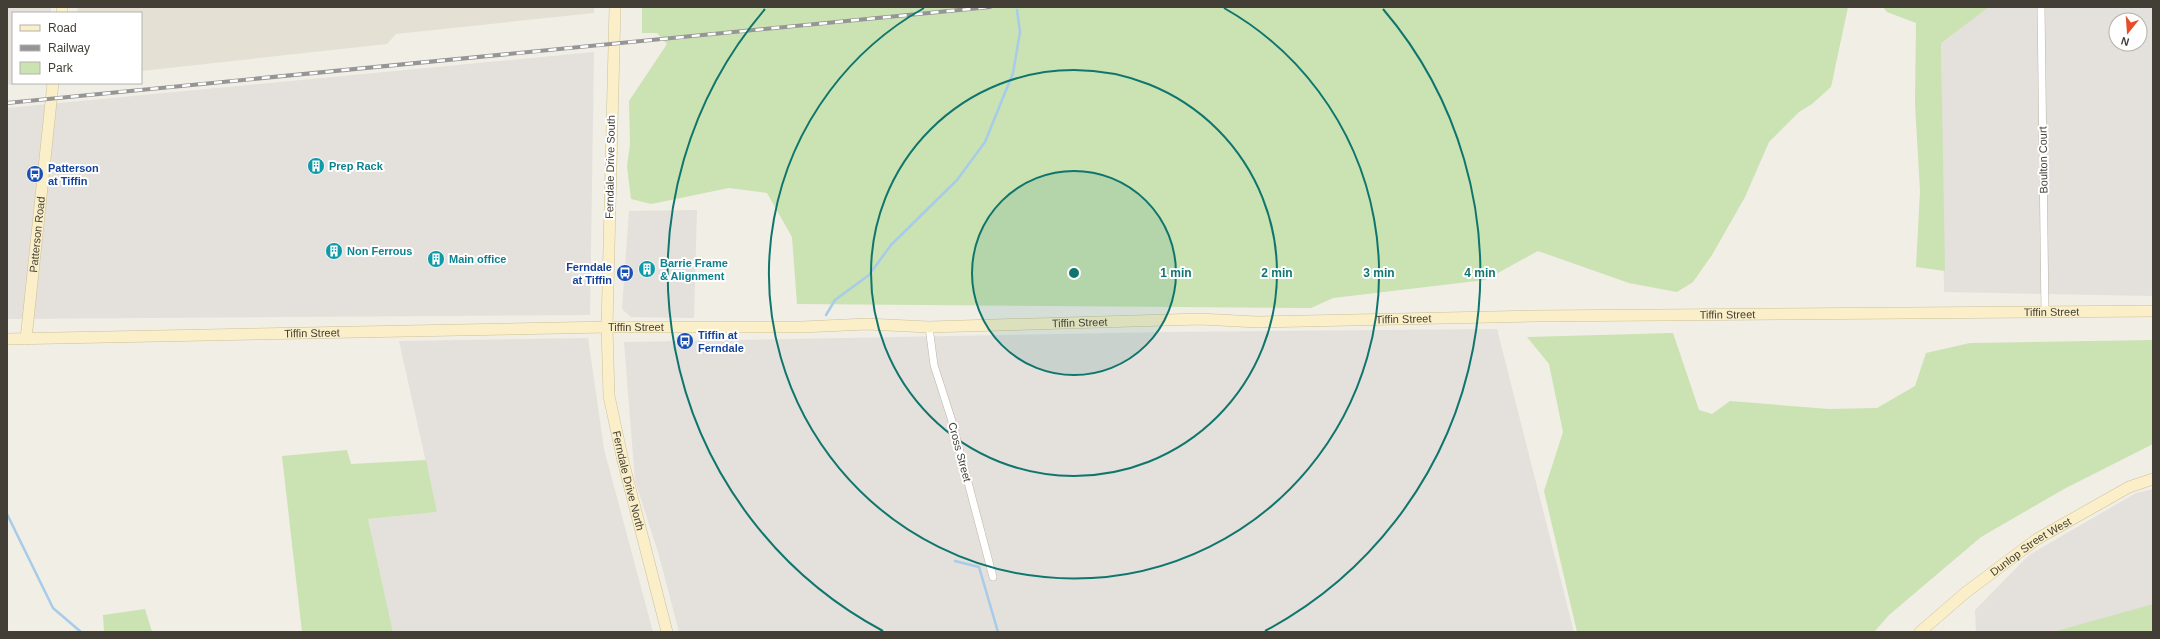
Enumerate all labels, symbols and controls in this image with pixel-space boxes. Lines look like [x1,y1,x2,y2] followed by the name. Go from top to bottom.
[12,12,142,84] legend
[2108,12,2148,52] north arrow
[48,21,77,35] text: Road
[2119,35,2131,48] text: N
[48,41,90,55] text: Railway
[48,61,74,75] text: Park
[603,115,617,219] street label: Ferndale Drive South
[2036,126,2050,194] street label: Boulton Court
[306,156,326,176] building icon: Prep Rack
[329,160,384,172] place label: Prep Rack
[48,162,99,187] place label: Patterson at Tiffin
[25,164,45,184] bus stop icon: Patterson at Tiffin
[27,196,47,273] street label: Patterson Road
[324,241,344,261] building icon: Non Ferrous
[347,245,412,257] place label: Non Ferrous
[426,249,446,269] building icon: Main office
[449,253,506,265] place label: Main office
[660,257,728,282] place label: Barrie Frame & Alignment
[637,259,657,279] building icon: Barrie Frame & Alignment
[566,261,612,286] place label: Ferndale at Tiffin
[615,263,635,283] bus stop icon: Ferndale at Tiffin
[1067,266,1081,280] centre of rings
[1160,266,1192,280] text: 1 min
[1261,266,1293,280] text: 2 min
[1363,266,1395,280] text: 3 min
[1464,266,1496,280] text: 4 min
[2024,306,2079,318] street label: Tiffin Street
[1700,308,1755,321] street label: Tiffin Street
[1376,312,1431,325] street label: Tiffin Street
[1052,316,1108,329] street label: Tiffin Street
[608,321,664,333] street label: Tiffin Street
[284,326,340,339] street label: Tiffin Street
[698,329,744,354] place label: Tiffin at Ferndale
[675,331,695,351] bus stop icon: Tiffin at Ferndale
[946,421,974,483] street label: Cross Street
[611,430,647,532] street label: Ferndale Drive North
[1988,515,2073,578] street label: Dunlop Street West

